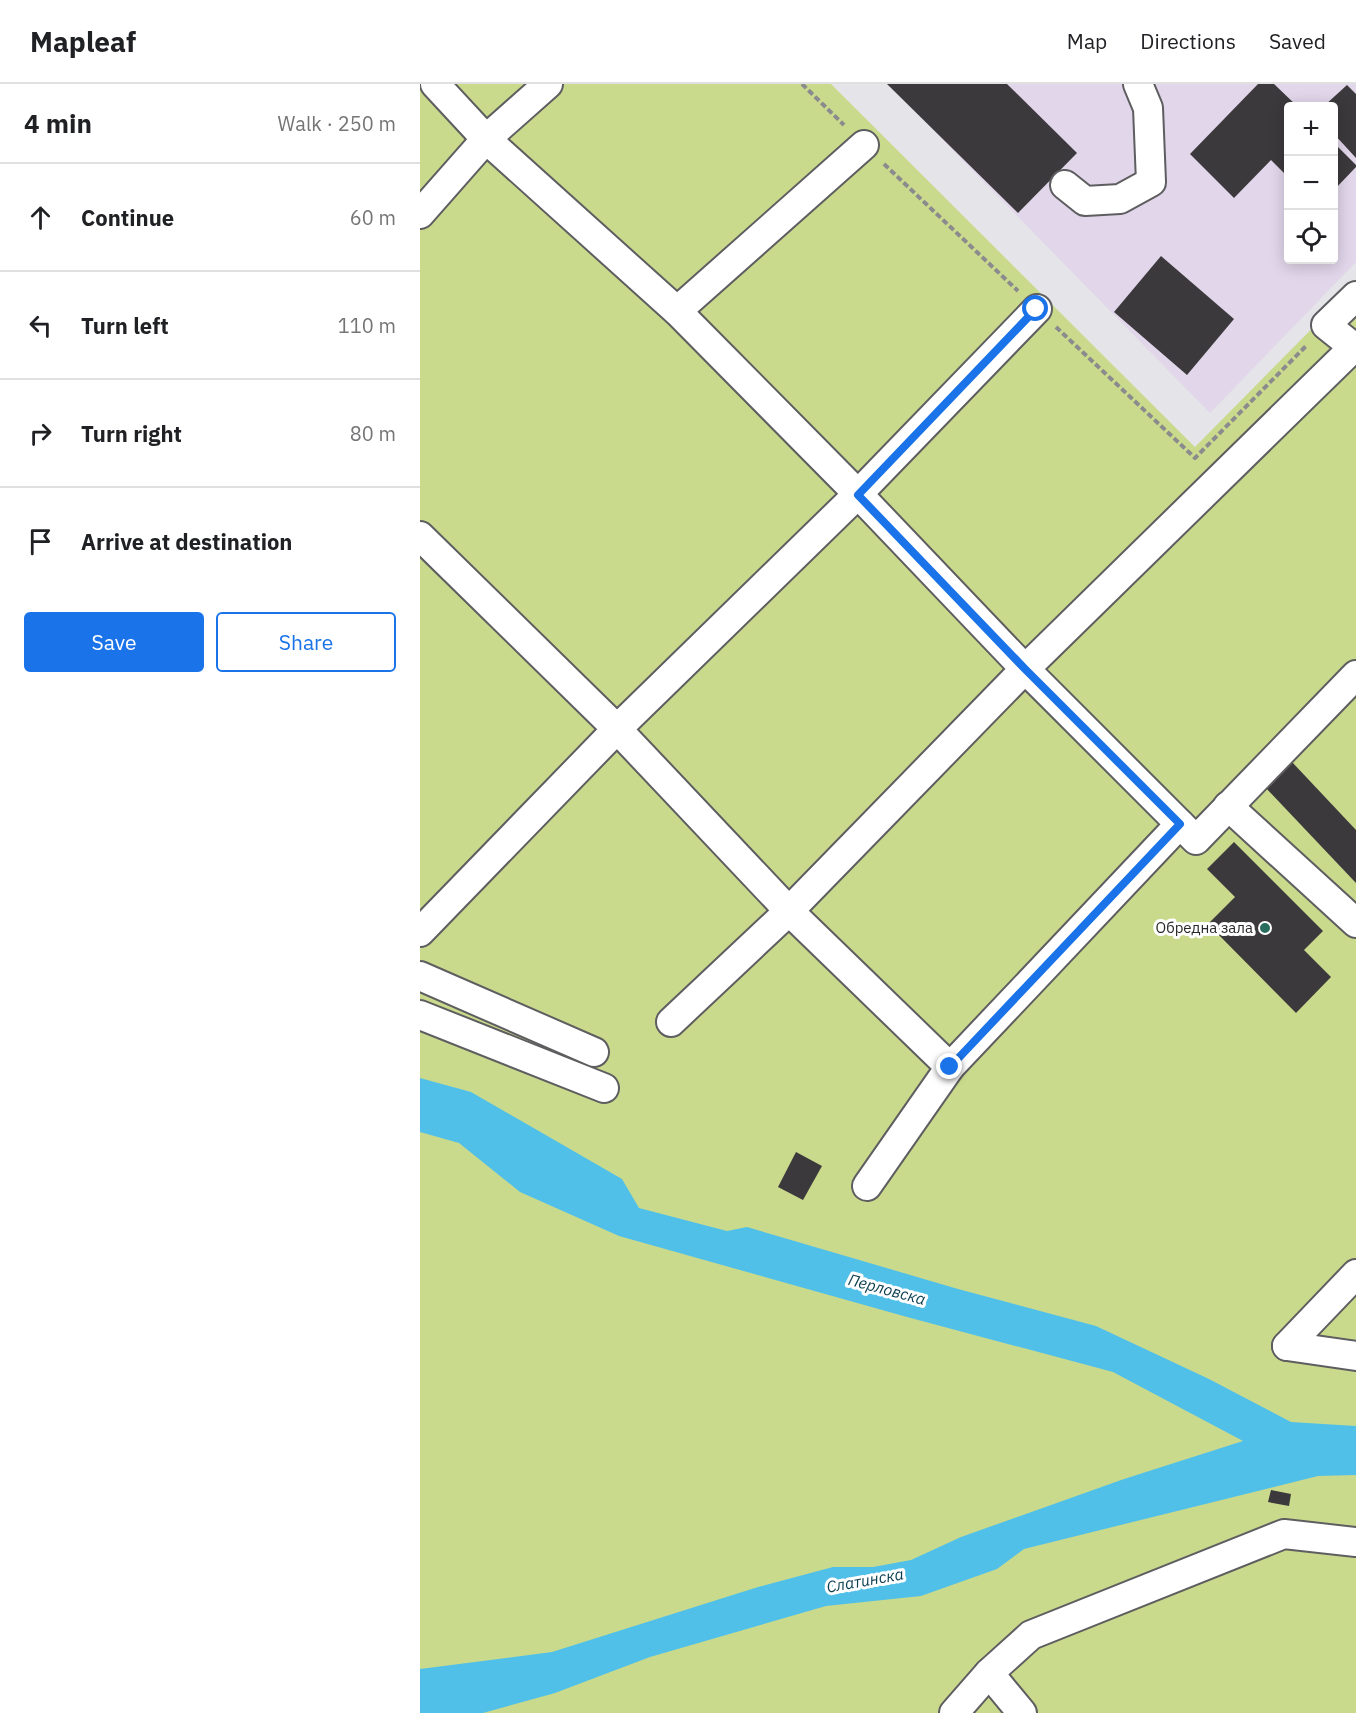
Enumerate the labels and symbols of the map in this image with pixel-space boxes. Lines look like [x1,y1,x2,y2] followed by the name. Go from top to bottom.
[1022,295,1048,321] route start
[1156,918,1253,937] place label: Обредна зала
[1258,921,1272,935] marker: Обредна зала
[936,1053,962,1079] route end
[846,1269,928,1309] water label: Перловска
[825,1563,905,1597] water label: Слатинска

